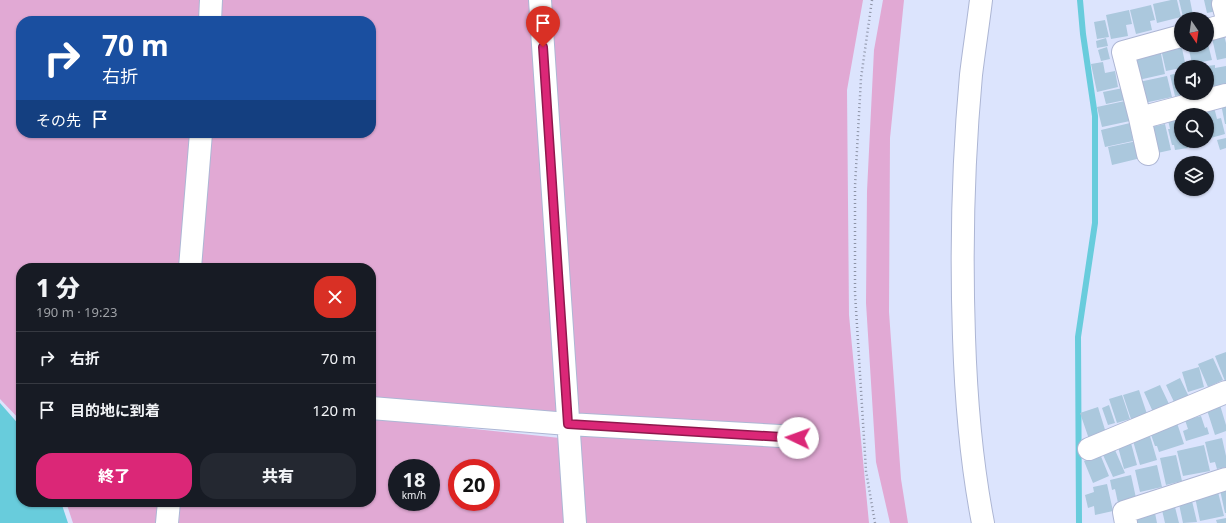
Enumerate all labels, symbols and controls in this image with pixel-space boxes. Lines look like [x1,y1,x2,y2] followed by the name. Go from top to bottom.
[526,6,560,47] pin
[532,12,554,34] icon: arrive
[1174,12,1214,52] north arrow
[1174,12,1214,196] map controls
[102,26,169,64] text: 70 m
[36,32,88,84] icon: right
[1174,60,1214,100] button: sound
[102,64,138,88] text: 右折
[89,108,111,130] icon: arrive
[1174,108,1214,148] button: search
[36,110,81,130] text: その先
[1174,156,1214,196] button: layers
[36,271,80,304] text: 1 分
[314,276,356,318] button: close
[36,303,117,321] text: 190 m · 19:23
[36,347,58,369] icon: right
[70,348,100,368] text: 右折
[321,348,356,368] text: 70 m
[36,399,58,421] icon: arrive
[70,400,160,420] text: 目的地に到着
[312,400,356,420] text: 120 m
[777,417,819,459] position arrow
[36,453,192,499] button: 終了
[200,453,356,499] button: 共有
[448,459,500,511] speed limit sign: 20
[403,466,425,493] text: 18
[402,488,426,502] text: km/h

